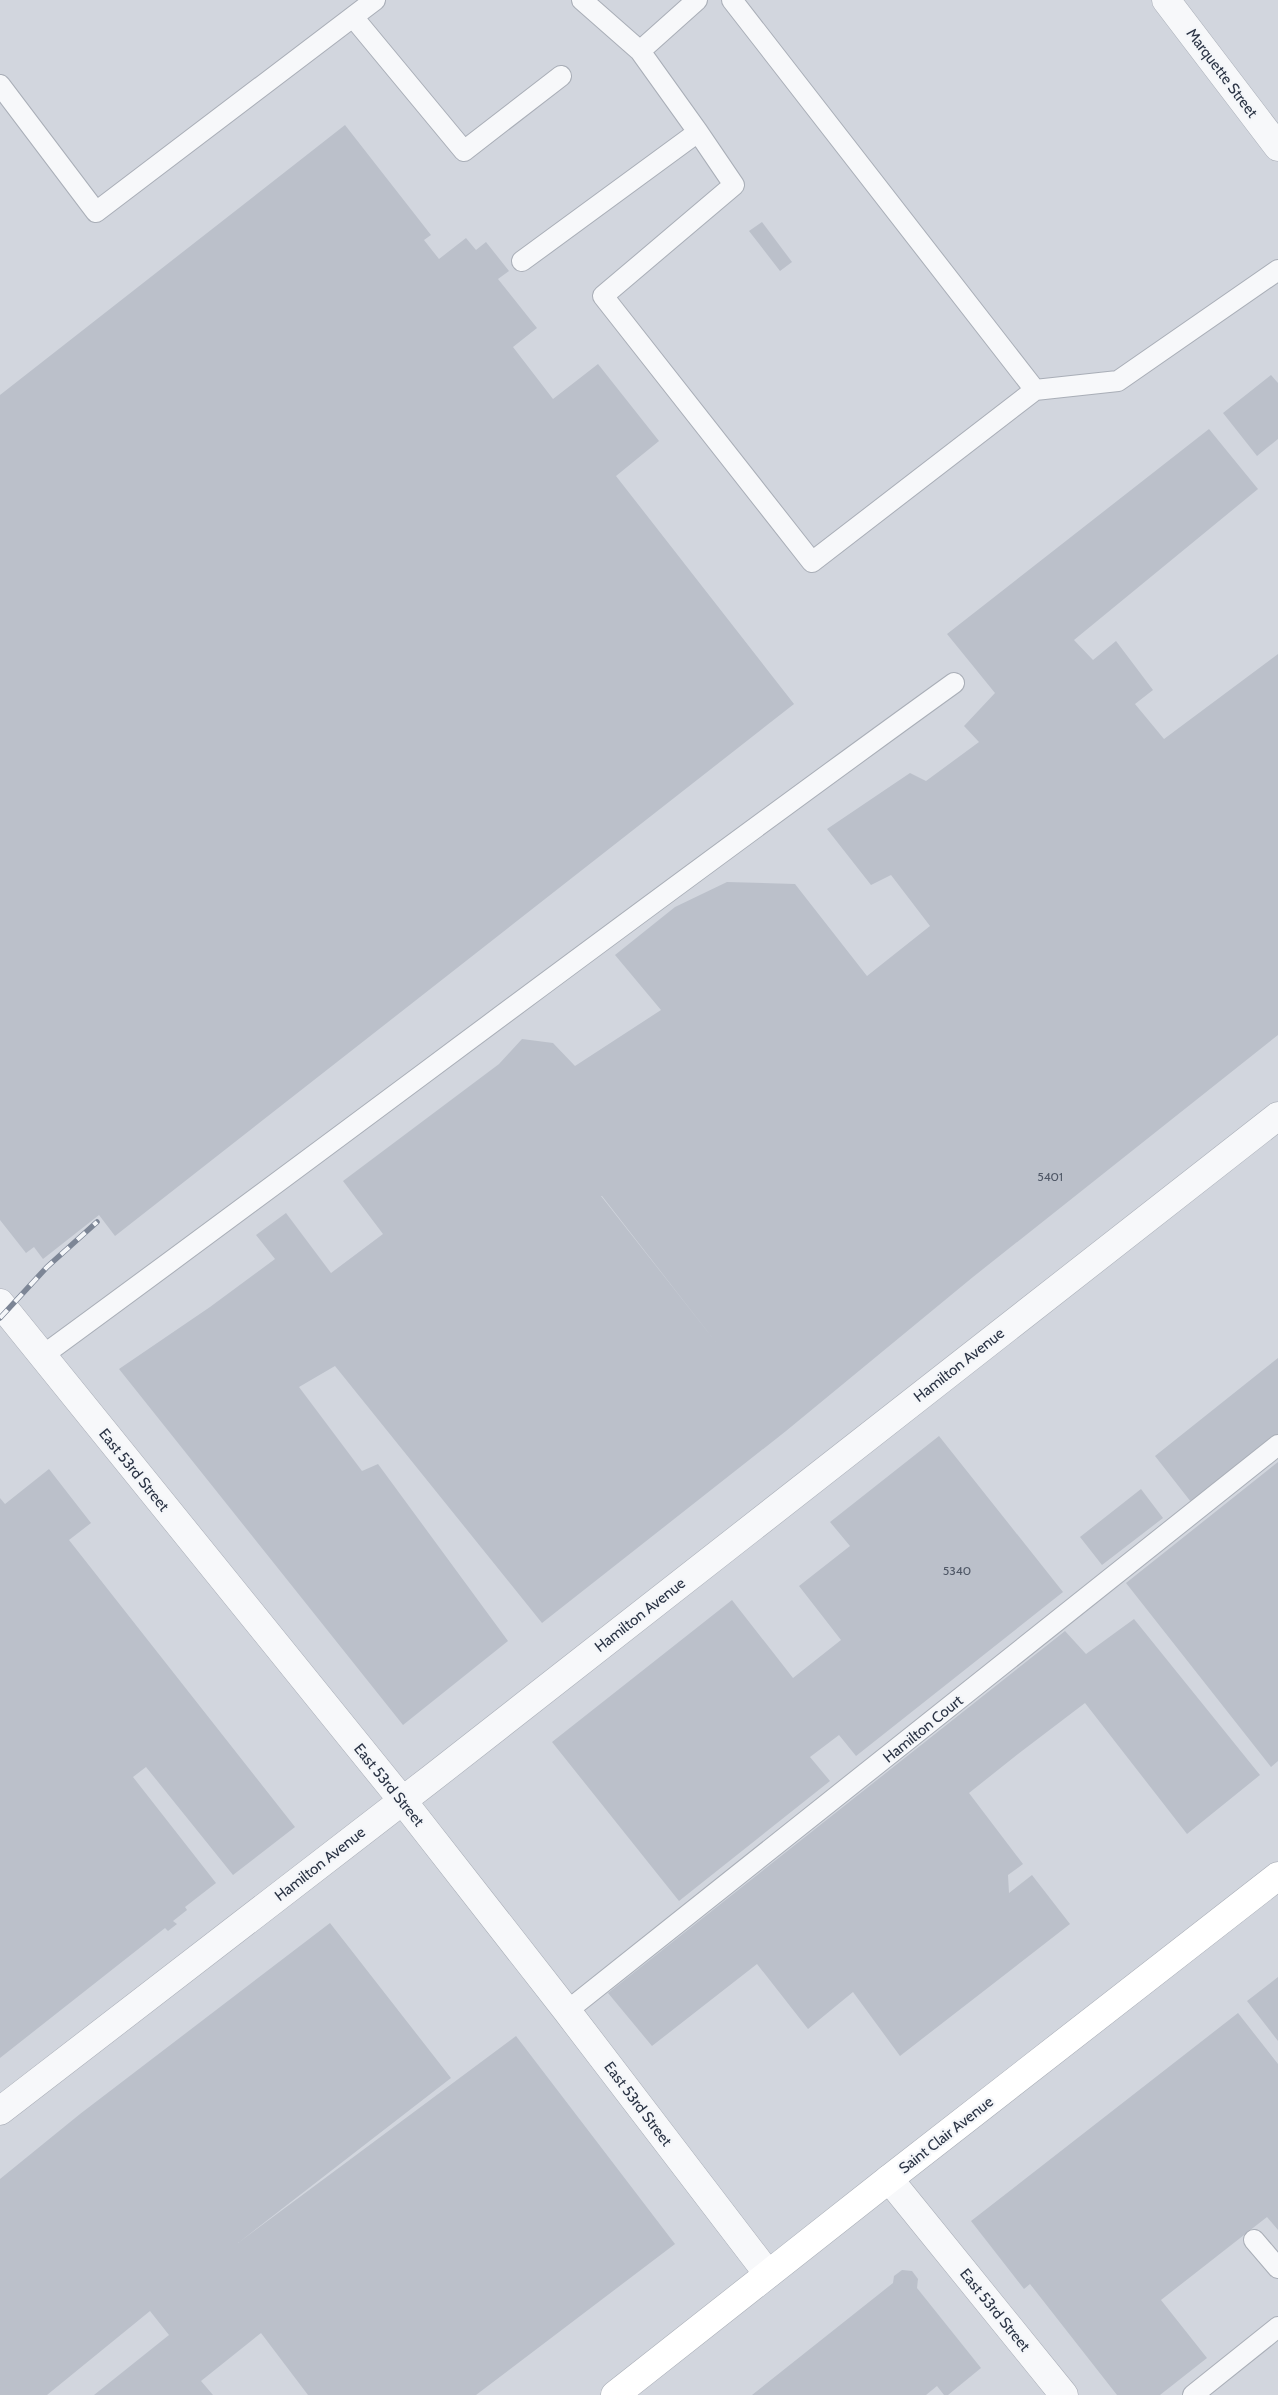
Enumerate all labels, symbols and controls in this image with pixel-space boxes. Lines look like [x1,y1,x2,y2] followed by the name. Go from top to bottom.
[1182,25,1262,121] street label: Marquette Street
[1037,1169,1063,1184] house number: 5401
[910,1324,1008,1406] street label: Hamilton Avenue
[95,1425,173,1515] street label: East 53rd Street
[943,1563,971,1578] house number: 5340
[591,1574,689,1656] street label: Hamilton Avenue
[879,1691,967,1767] street label: Hamilton Court
[350,1740,428,1830] street label: East 53rd Street
[271,1823,369,1905] street label: Hamilton Avenue
[600,2058,676,2150] street label: East 53rd Street
[895,2092,997,2177] street label: Saint Clair Avenue
[956,2265,1034,2355] street label: East 53rd Street

